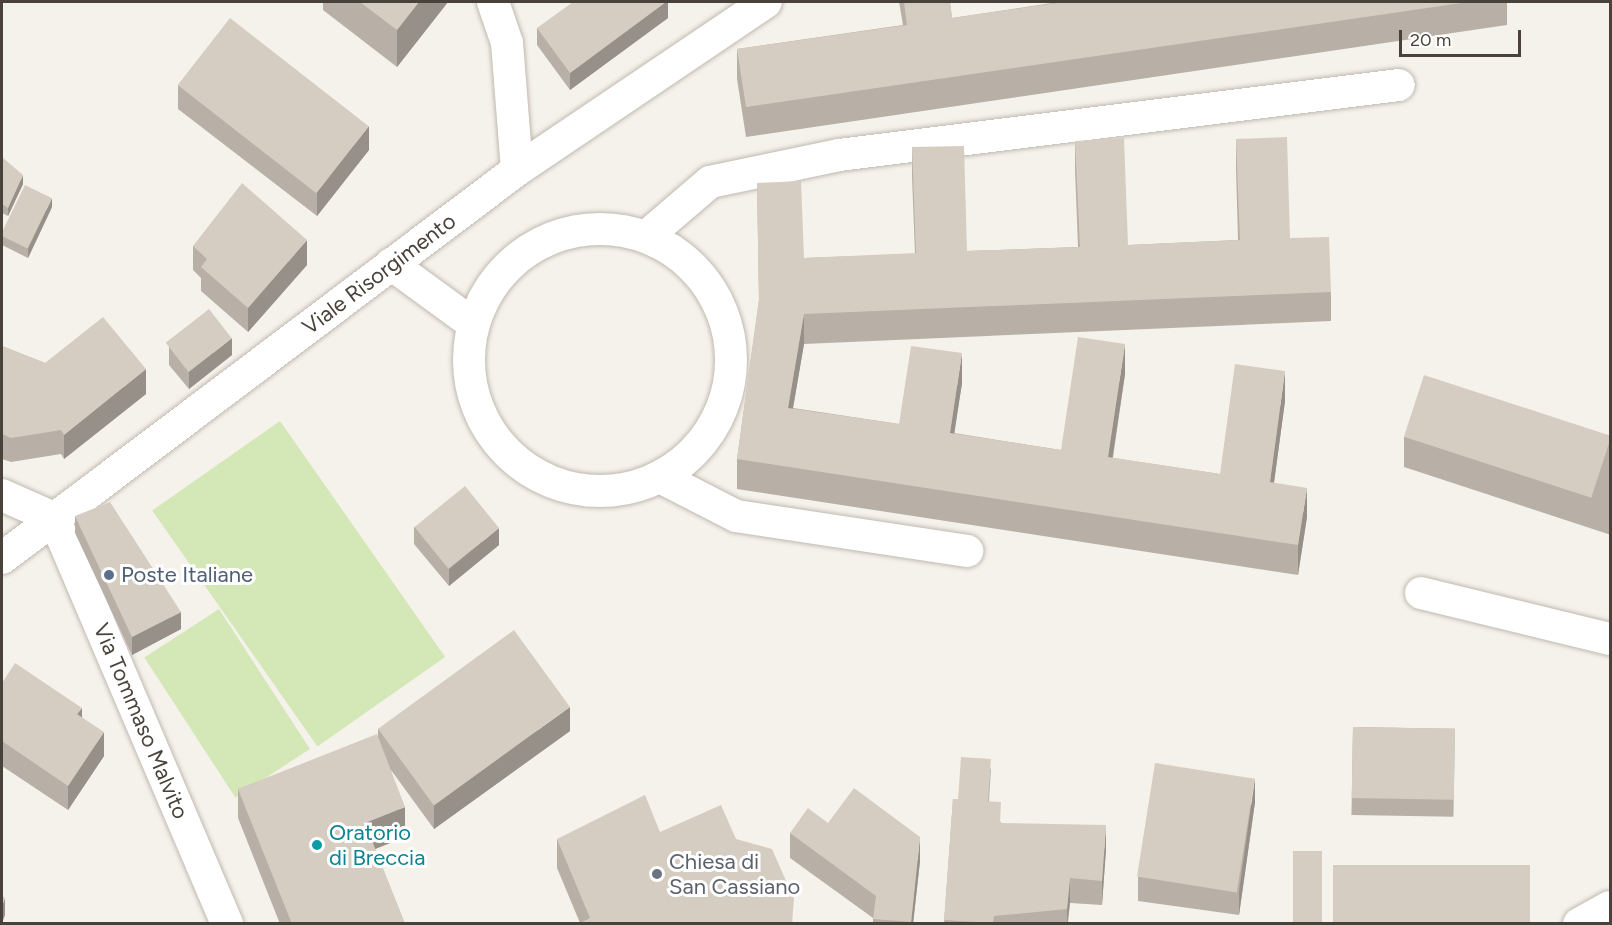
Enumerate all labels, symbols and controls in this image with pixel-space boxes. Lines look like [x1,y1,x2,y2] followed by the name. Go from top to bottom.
[1402,18,1524,56] scale bar
[1410,29,1451,51] text: 20 m
[297,208,461,340] street label: Viale Risorgimento
[121,562,253,588] place label: Poste Italiane
[102,568,116,582] marker: Poste Italiane
[88,619,194,823] street label: Via Tommaso Malvito
[329,819,425,870] place label: Oratorio di Breccia
[310,838,324,852] marker: Oratorio di Breccia
[669,848,800,900] place label: Chiesa di San Cassiano
[650,867,664,881] marker: Chiesa di San Cassiano

